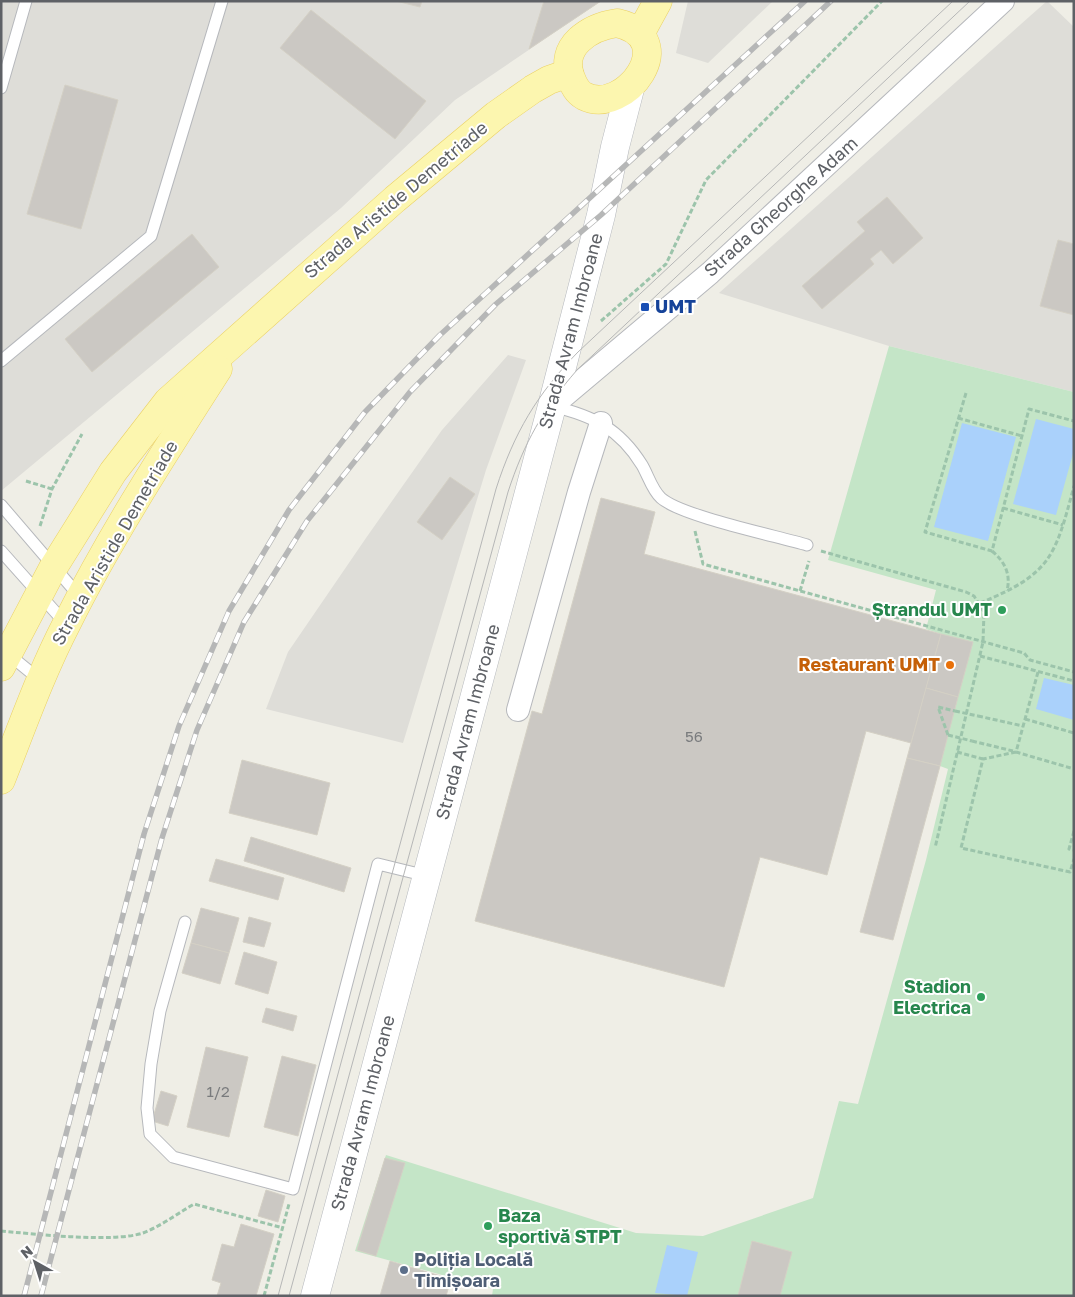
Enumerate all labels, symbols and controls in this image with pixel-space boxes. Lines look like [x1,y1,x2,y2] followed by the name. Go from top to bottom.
[299,116,492,282] street label: Strada Aristide Demetriade
[699,131,862,281] street label: Strada Gheorghe Adam
[533,231,607,431] street label: Strada Avram Imbroane
[655,295,696,317] place label: UMT
[639,301,651,313] marker: UMT
[46,436,182,649] street label: Strada Aristide Demetriade
[872,598,992,620] place label: Ștrandul UMT
[996,604,1008,616] marker: Ștrandul UMT
[430,622,504,822] street label: Strada Avram Imbroane
[798,653,940,675] place label: Restaurant UMT
[944,659,956,671] marker: Restaurant UMT
[685,727,703,745] house number: 56
[893,975,971,1018] place label: Stadion Electrica
[975,991,987,1003] marker: Stadion Electrica
[325,1013,399,1213] street label: Strada Avram Imbroane
[206,1082,230,1100] house number: 1/2
[498,1204,622,1247] place label: Baza sportivă STPT
[482,1220,494,1232] marker: Baza sportivă STPT
[10,1237,60,1287] north arrow
[17,1242,36,1261] text: N
[414,1248,533,1291] place label: Poliția Locală Timișoara
[398,1264,410,1276] marker: Poliția Locală Timișoara

